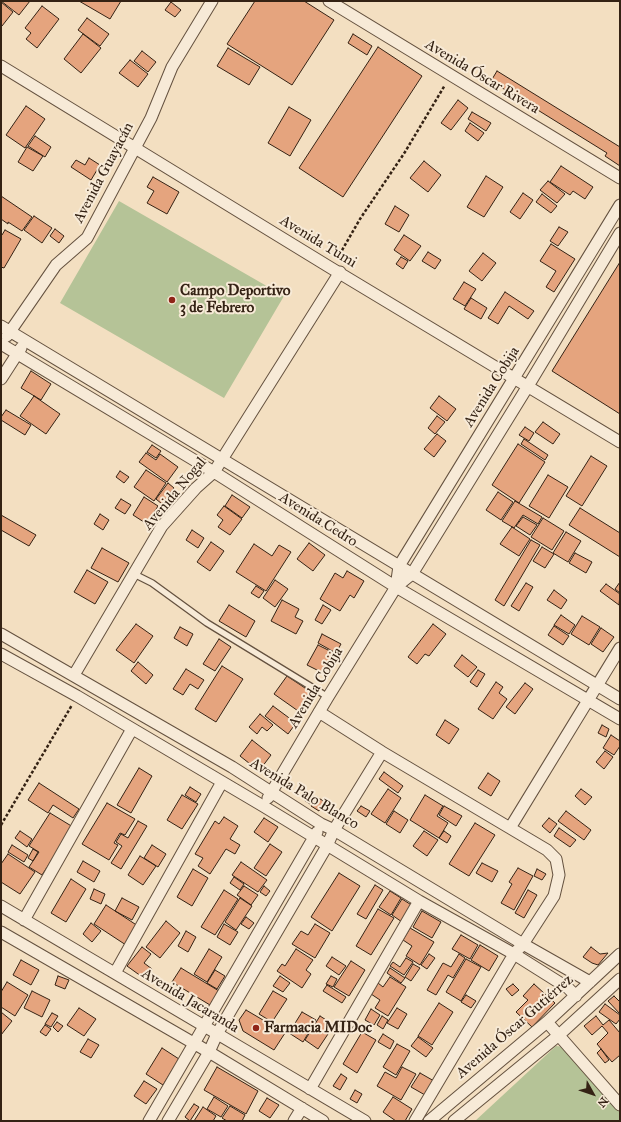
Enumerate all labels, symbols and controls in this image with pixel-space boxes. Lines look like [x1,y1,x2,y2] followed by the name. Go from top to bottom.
[422,36,542,118] street label: Avenida Óscar Rivera
[70,120,138,226] street label: Avenida Guayacán
[276,212,360,272] street label: Avenida Tumi
[180,282,290,317] place label: Campo Deportivo 3 de Febrero
[167,295,177,305] marker: Campo Deportivo 3 de Febrero
[460,344,524,430] street label: Avenida Cobija
[139,454,211,534] street label: Avenida Nogal
[275,489,361,551] street label: Avenida Cedro
[285,644,347,732] street label: Avenida Cobija
[246,754,362,834] street label: Avenida Palo Blanco
[138,965,242,1037] street label: Avenida Jacaranda
[453,971,577,1083] street label: Avenida Óscar Gutiérrez
[264,1019,372,1037] place label: Farmacia MIDoc
[251,1023,261,1033] marker: Farmacia MIDoc
[573,1074,613,1114] north arrow
[595,1094,611,1110] text: N

